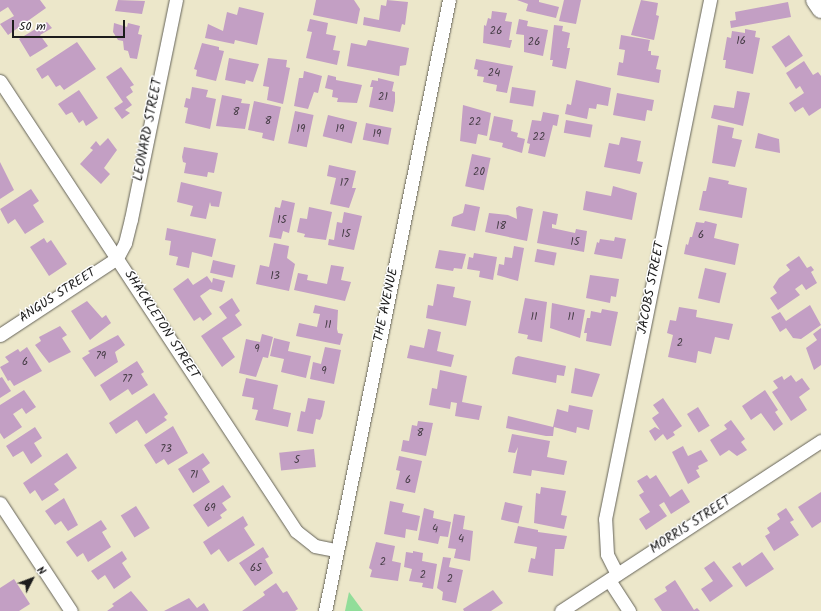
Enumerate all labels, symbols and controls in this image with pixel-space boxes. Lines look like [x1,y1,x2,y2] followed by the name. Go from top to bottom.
[14,12,127,38] scale bar
[19,17,46,36] text: 50 m
[490,24,502,38] house number: 26
[736,34,746,48] house number: 16
[528,35,540,49] house number: 26
[488,66,500,80] house number: 24
[131,77,167,183] street label: LEONARD STREET
[378,90,388,104] house number: 21
[233,105,239,119] house number: 8
[265,114,271,128] house number: 8
[469,115,481,129] house number: 22
[297,122,305,136] house number: 19
[336,122,344,136] house number: 19
[373,127,381,141] house number: 19
[533,130,545,144] house number: 22
[473,165,485,179] house number: 20
[340,176,348,190] house number: 17
[277,213,287,227] house number: 15
[496,219,506,233] house number: 18
[341,227,351,241] house number: 15
[698,228,704,242] house number: 6
[570,235,580,249] house number: 15
[635,240,669,336] street label: JACOBS STREET
[17,265,99,327] street label: ANGUS STREET
[372,267,402,343] street label: THE AVENUE
[120,268,202,382] street label: SHACKLETON STREET
[270,269,280,283] house number: 13
[531,310,537,324] house number: 11
[568,310,574,324] house number: 11
[325,318,331,332] house number: 11
[677,336,683,350] house number: 2
[254,342,260,356] house number: 9
[96,349,106,363] house number: 79
[22,355,28,369] house number: 6
[321,364,327,378] house number: 9
[122,372,132,386] house number: 77
[417,426,423,440] house number: 8
[160,442,172,456] house number: 73
[294,453,300,467] house number: 5
[190,468,198,482] house number: 71
[405,473,411,487] house number: 6
[648,494,734,558] street label: MORRIS STREET
[204,501,216,515] house number: 69
[432,522,438,536] house number: 4
[458,532,464,546] house number: 4
[380,555,386,569] house number: 2
[12,559,52,599] north arrow
[250,561,262,575] house number: 65
[32,562,50,580] text: N
[420,568,426,582] house number: 2
[447,572,453,586] house number: 2

